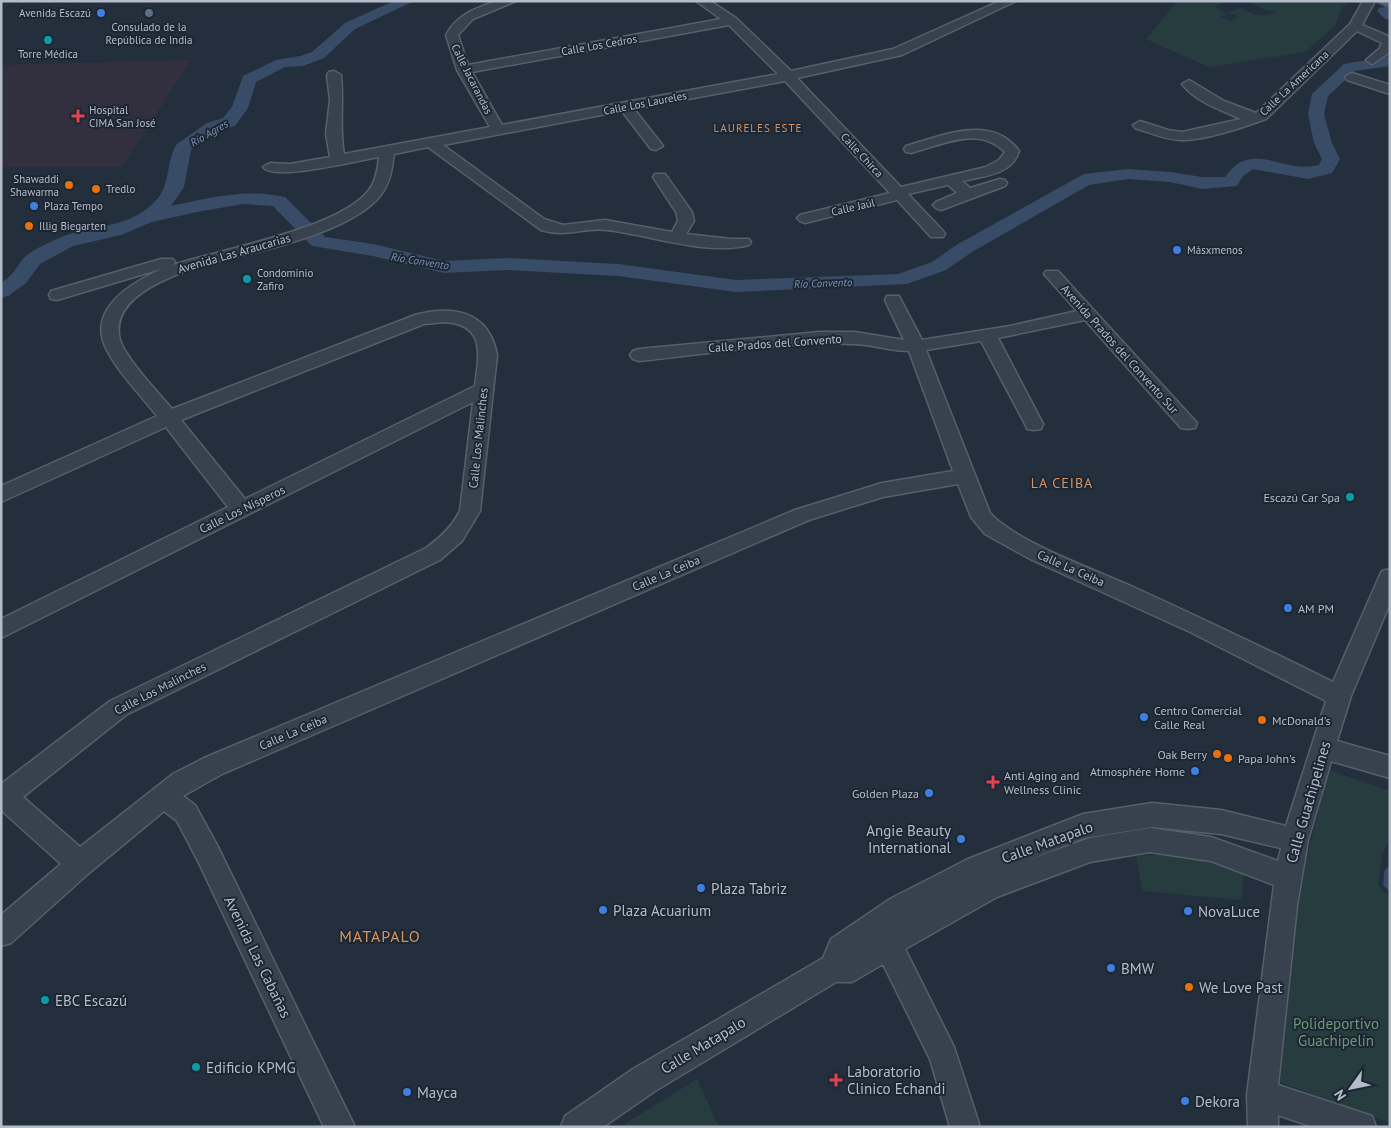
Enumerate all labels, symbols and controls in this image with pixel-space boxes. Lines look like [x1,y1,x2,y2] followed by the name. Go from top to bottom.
[19,6,91,20] place label: Avenida Escazú
[95,7,107,19] marker: Avenida Escazú
[143,7,155,19] marker: Consulado de la República de India
[106,20,192,47] place label: Consulado de la República de India
[560,31,638,59] street label: Calle Los Cedros
[42,34,54,46] marker: Torre Médica
[448,42,496,117] street label: Calle Jacarandas
[18,47,78,61] place label: Torre Médica
[1256,47,1332,119] street label: Calle La Americana
[602,88,688,118] street label: Calle Los Laureles
[89,103,156,130] place label: Hospital CIMA San José
[71,109,85,123] marker: Hospital CIMA San José
[187,116,231,149] water label: Río Agres
[714,121,802,135] district label: LAURELES ESTE
[838,130,886,180] street label: Calle Chirca
[10,172,59,199] place label: Shawaddi Shawarma
[63,179,75,191] marker: Shawaddi Shawarma
[106,182,135,196] place label: Tredlo
[90,183,102,195] marker: Tredlo
[830,195,877,219] street label: Calle Jaúl
[44,199,103,213] place label: Plaza Tempo
[28,200,40,212] marker: Plaza Tempo
[39,219,106,233] place label: Illig Biegarten
[23,220,35,232] marker: Illig Biegarten
[176,230,292,276] street label: Avenida Las Araucarias
[1187,243,1243,257] place label: Másxmenos
[1171,244,1183,256] marker: Másxmenos
[390,250,451,273] water label: Río Convento
[257,266,313,293] place label: Condominio Zafiro
[241,273,253,285] marker: Condominio Zafiro
[793,275,853,291] water label: Río Convento
[1058,281,1182,417] street label: Avenida Prados del Convento Sur
[708,331,842,355] street label: Calle Prados del Convento
[465,387,491,489] street label: Calle Los Malinches
[1031,474,1093,492] district label: LA CEIBA
[197,482,287,536] street label: Calle Los Nísperos
[1263,490,1340,505] place label: Escazú Car Spa
[1344,491,1356,503] marker: Escazú Car Spa
[1035,546,1107,590] street label: Calle La Ceiba
[630,552,702,594] street label: Calle La Ceiba
[1298,601,1334,616] place label: AM PM
[1282,602,1294,614] marker: AM PM
[112,658,208,718] street label: Calle Los Malinches
[1154,703,1242,732] place label: Centro Comercial Calle Real
[257,711,329,753] street label: Calle La Ceiba
[1138,711,1150,723] marker: Centro Comercial Calle Real
[1272,713,1331,728] place label: McDonald's
[1256,714,1268,726] marker: McDonald's
[1281,739,1335,865] street label: Calle Guachipelines
[1157,747,1207,762] place label: Oak Berry
[1211,748,1223,760] marker: Oak Berry
[1238,751,1296,766] place label: Papa John's
[1222,752,1234,764] marker: Papa John's
[1090,764,1185,779] place label: Atmosphére Home
[1189,765,1201,777] marker: Atmosphére Home
[1004,768,1082,797] place label: Anti Aging and Wellness Clinic
[986,775,1000,789] marker: Anti Aging and Wellness Clinic
[852,786,919,801] place label: Golden Plaza
[923,787,935,799] marker: Golden Plaza
[999,817,1095,867] street label: Calle Matapalo
[866,821,952,857] place label: Angie Beauty International
[955,833,967,845] marker: Angie Beauty International
[711,879,787,898] place label: Plaza Tabriz
[695,882,707,894] marker: Plaza Tabriz
[220,893,296,1021] street label: Avenida Las Cabañas
[613,901,711,920] place label: Plaza Acuarium
[1198,902,1260,921] place label: NovaLuce
[597,904,609,916] marker: Plaza Acuarium
[1182,905,1194,917] marker: NovaLuce
[339,926,421,946] district label: MATAPALO
[1121,959,1155,978] place label: BMW
[1105,962,1117,974] marker: BMW
[1199,978,1283,997] place label: We Love Past
[1183,981,1195,993] marker: We Love Past
[55,991,127,1010] place label: EBC Escazú
[39,994,51,1006] marker: EBC Escazú
[657,1012,749,1078] street label: Calle Matapalo
[1293,1014,1379,1050] park label: Polideportivo Guachipelín
[206,1058,296,1077] place label: Edificio KPMG
[190,1061,202,1073] marker: Edificio KPMG
[847,1062,945,1098] place label: Laboratorio Clinico Echandi
[1326,1063,1376,1113] north arrow
[829,1073,843,1087] marker: Laboratorio Clinico Echandi
[417,1083,457,1102] place label: Mayca
[401,1086,413,1098] marker: Mayca
[1330,1086,1350,1104] text: N
[1195,1092,1240,1111] place label: Dekora
[1179,1095,1191,1107] marker: Dekora

